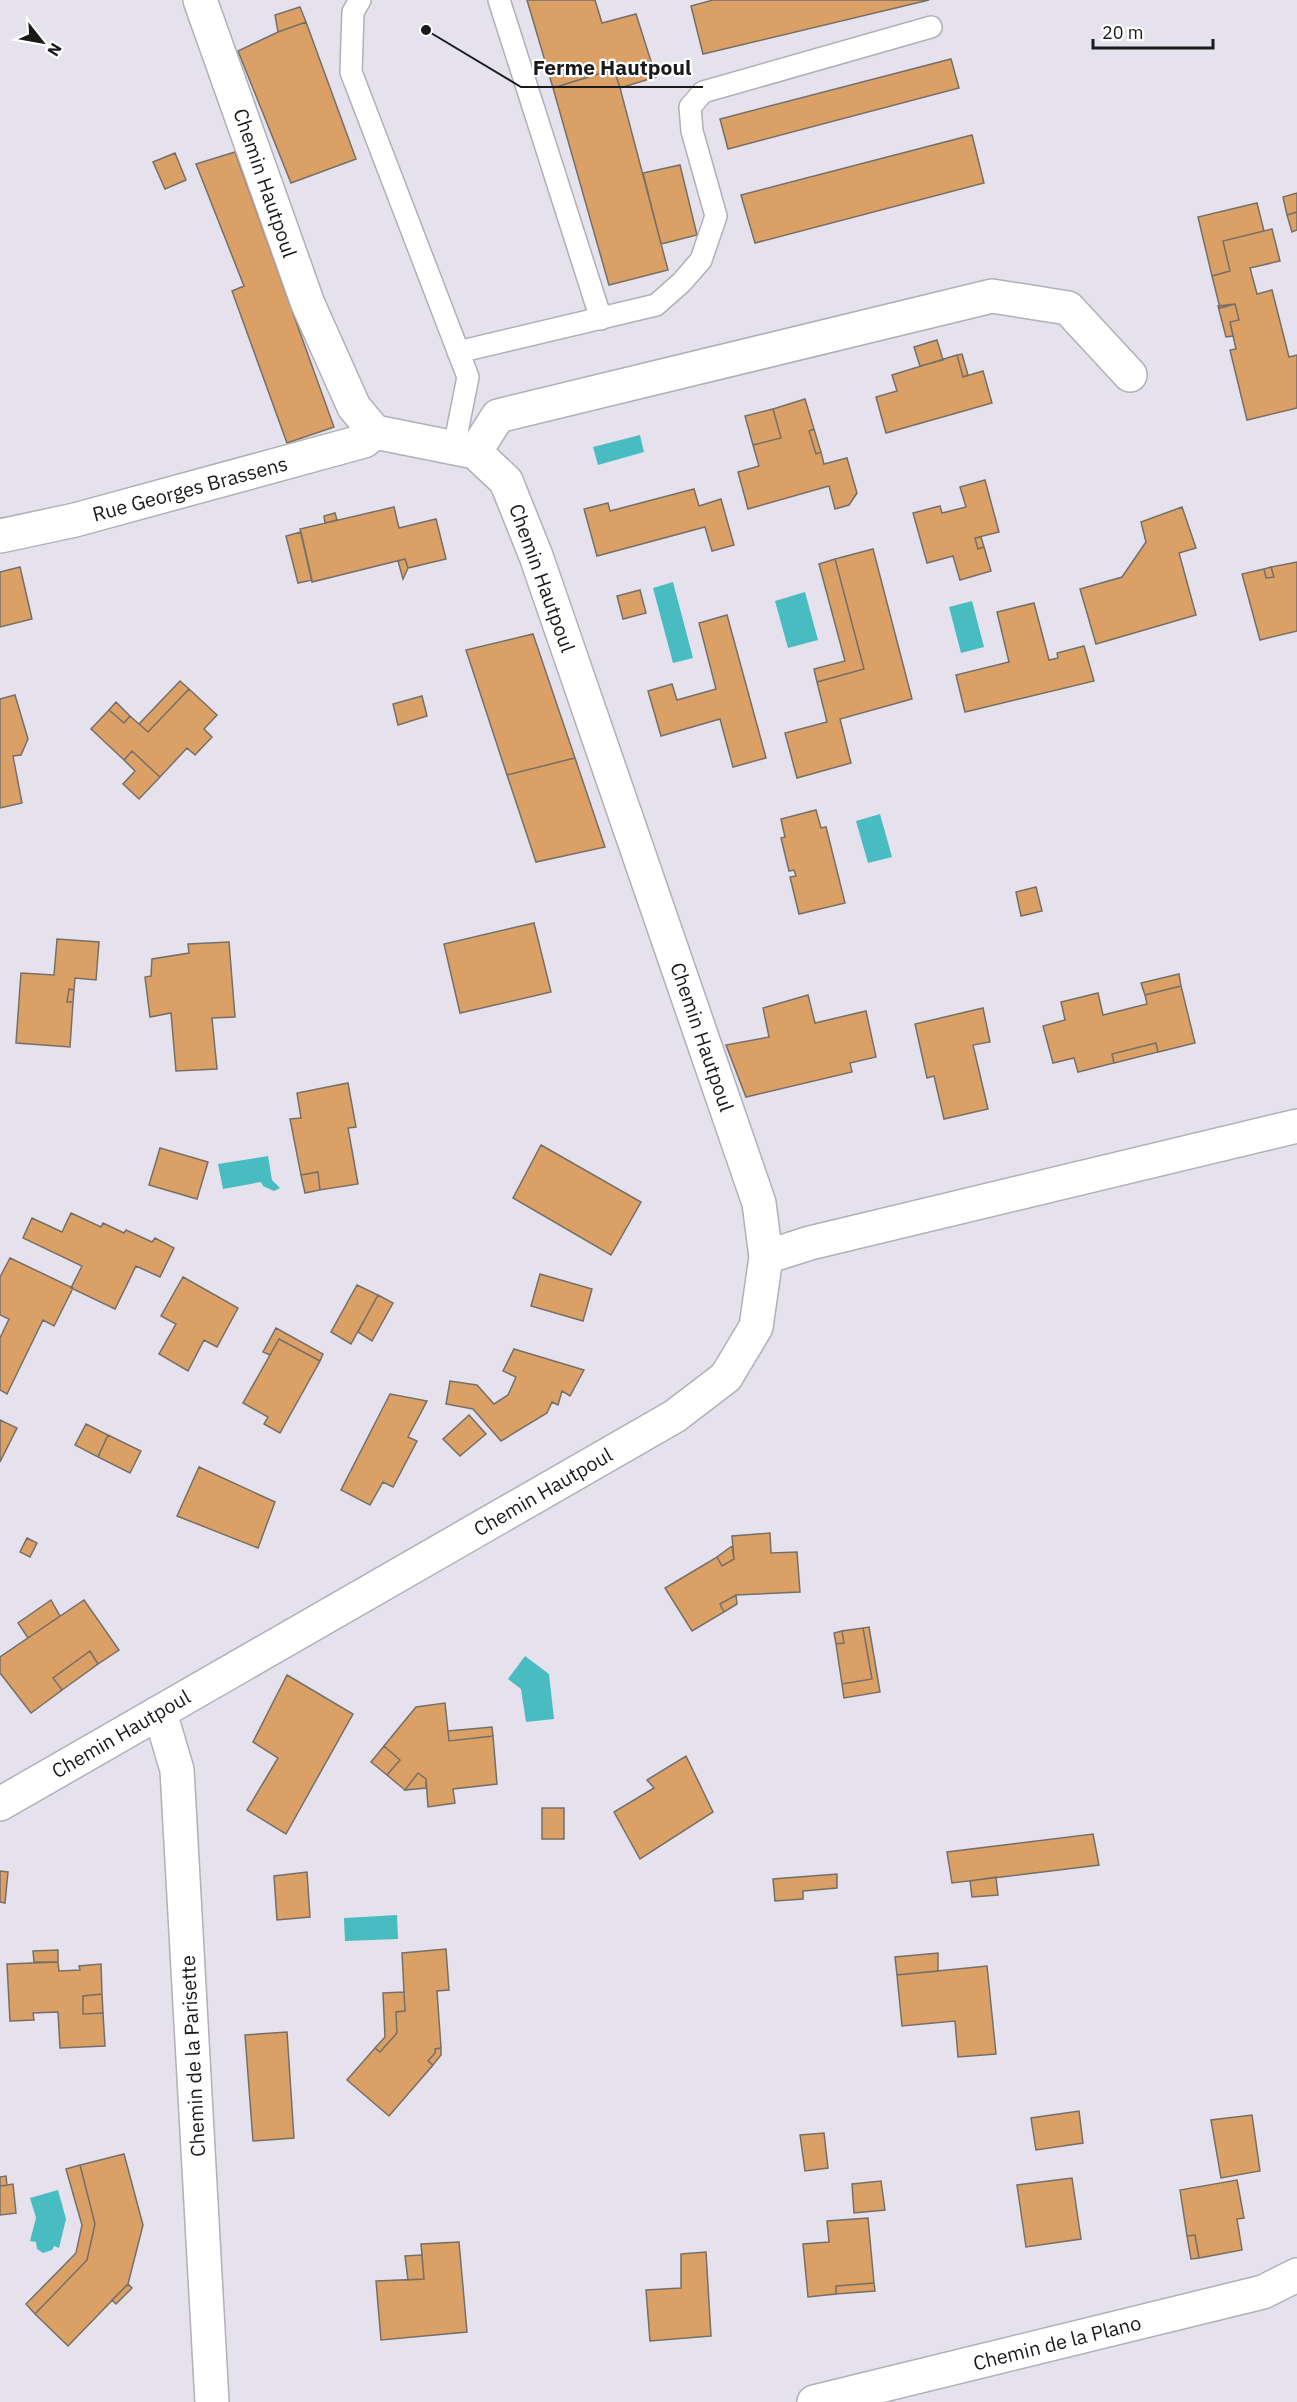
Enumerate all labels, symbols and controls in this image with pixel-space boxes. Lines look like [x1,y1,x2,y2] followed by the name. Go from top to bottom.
[12,12,72,72] north arrow
[1093,12,1213,50] scale bar
[1102,21,1144,44] text: 20 m
[43,40,66,60] text: N
[521,48,703,87] callout: Ferme Hautpoul
[533,53,691,81] text: Ferme Hautpoul
[227,105,304,261] street label: Chemin Hautpoul
[89,449,291,528] street label: Rue Georges Brassens
[503,500,582,656] street label: Chemin Hautpoul
[664,959,741,1115] street label: Chemin Hautpoul
[468,1441,617,1542] street label: Chemin Hautpoul
[46,1683,195,1784] street label: Chemin Hautpoul
[174,1955,211,2158] street label: Chemin de la Parisette
[970,2309,1144,2376] street label: Chemin de la Plano

